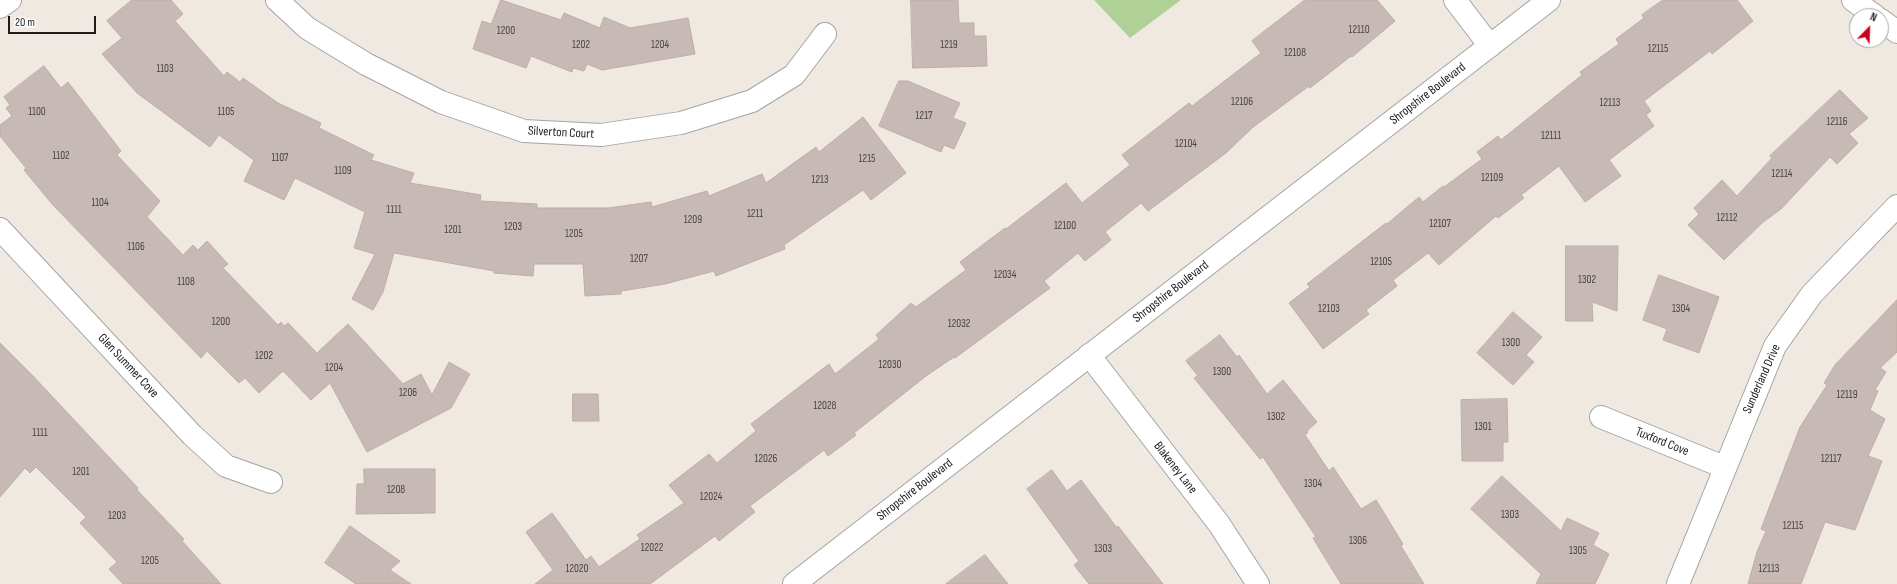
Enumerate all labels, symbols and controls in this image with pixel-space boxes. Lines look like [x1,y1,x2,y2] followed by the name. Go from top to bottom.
[10,8,98,34] scale bar
[1849,8,1889,48] north arrow
[1868,10,1879,25] text: N
[15,15,35,30] text: 20 m
[1348,23,1370,37] house number: 12110
[497,24,515,38] house number: 1200
[572,38,590,52] house number: 1202
[651,38,669,52] house number: 1204
[940,38,958,52] house number: 1219
[1648,42,1668,56] house number: 12115
[1284,46,1306,60] house number: 12108
[1387,60,1469,128] street label: Shropshire Boulevard
[156,62,174,76] house number: 1103
[1231,95,1253,109] house number: 12106
[1600,96,1620,110] house number: 12113
[28,105,46,119] house number: 1100
[217,105,235,119] house number: 1105
[916,109,932,123] house number: 1217
[1826,115,1848,129] house number: 12116
[528,123,594,143] street label: Silverton Court
[1541,129,1561,143] house number: 12111
[1175,137,1197,151] house number: 12104
[52,149,70,163] house number: 1102
[272,151,288,165] house number: 1107
[859,152,875,166] house number: 1215
[334,164,352,178] house number: 1109
[1772,167,1792,181] house number: 12114
[1481,171,1503,185] house number: 12109
[812,173,828,187] house number: 1213
[91,196,109,210] house number: 1104
[386,203,402,217] house number: 1111
[747,207,763,221] house number: 1211
[1717,211,1737,225] house number: 12112
[684,213,702,227] house number: 1209
[1429,217,1451,231] house number: 12107
[1054,219,1076,233] house number: 12100
[504,220,522,234] house number: 1203
[444,223,462,237] house number: 1201
[565,227,583,241] house number: 1205
[127,240,145,254] house number: 1106
[630,252,648,266] house number: 1207
[1370,255,1392,269] house number: 12105
[1130,258,1212,326] street label: Shropshire Boulevard
[994,268,1016,282] house number: 12034
[1578,273,1596,287] house number: 1302
[177,275,195,289] house number: 1108
[1318,302,1340,316] house number: 12103
[1672,302,1690,316] house number: 1304
[212,315,230,329] house number: 1200
[948,317,970,331] house number: 12032
[94,331,162,401] street label: Glen Summer Cove
[1502,336,1520,350] house number: 1300
[1740,342,1784,416] street label: Sunderland Drive
[255,349,273,363] house number: 1202
[879,358,901,372] house number: 12030
[325,361,343,375] house number: 1204
[1213,365,1231,379] house number: 1300
[399,386,417,400] house number: 1206
[1836,388,1858,402] house number: 12119
[814,399,836,413] house number: 12028
[1267,410,1285,424] house number: 1302
[1474,420,1492,434] house number: 1301
[1633,424,1691,460] street label: Tuxford Cove
[32,426,48,440] house number: 1111
[1150,439,1200,497] street label: Blakeney Lane
[755,452,777,466] house number: 12026
[1821,452,1841,466] house number: 12117
[874,456,956,524] street label: Shropshire Boulevard
[72,465,90,479] house number: 1201
[1304,477,1322,491] house number: 1304
[387,483,405,497] house number: 1208
[700,490,722,504] house number: 12024
[1501,508,1519,522] house number: 1303
[108,509,126,523] house number: 1203
[1783,519,1803,533] house number: 12115
[1349,534,1367,548] house number: 1306
[641,541,663,555] house number: 12022
[1094,542,1112,556] house number: 1303
[1569,544,1587,558] house number: 1305
[141,554,159,568] house number: 1205
[566,562,588,576] house number: 12020
[1759,562,1779,576] house number: 12113

